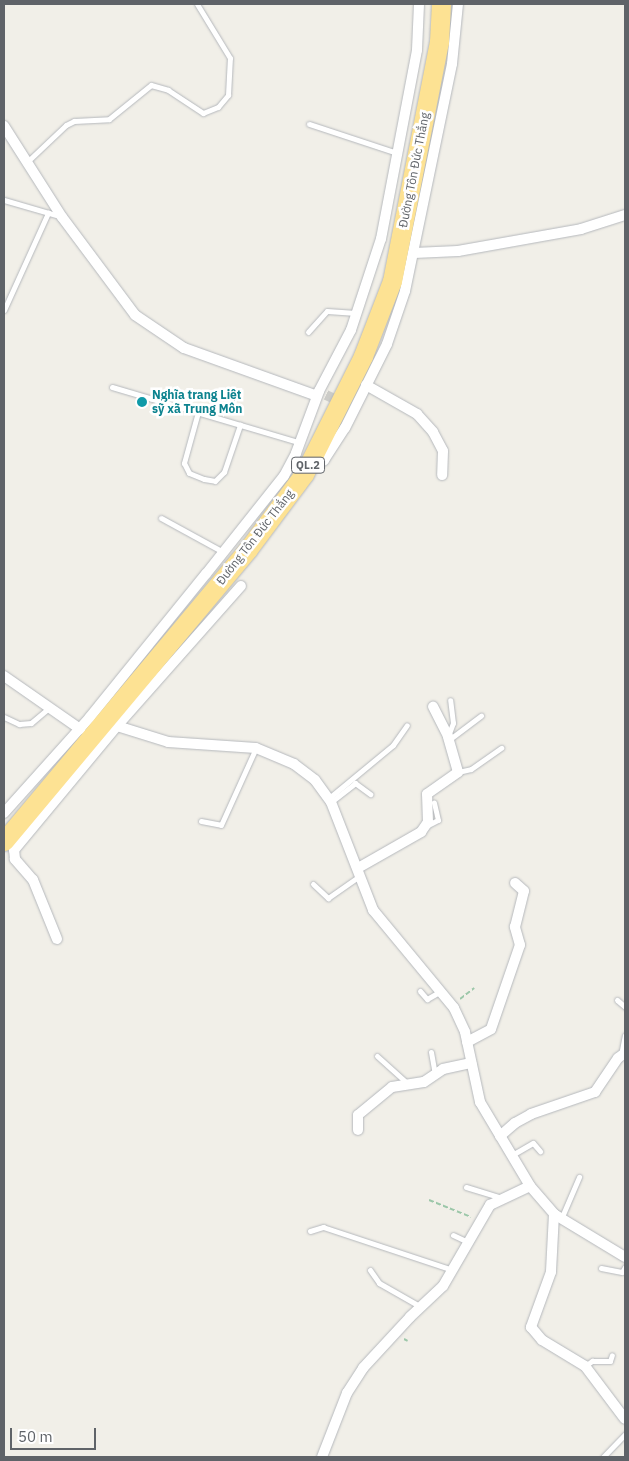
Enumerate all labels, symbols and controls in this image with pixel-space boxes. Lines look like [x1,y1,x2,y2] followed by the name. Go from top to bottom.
[396,111,432,229] street label: Đường Tôn Đức Thắng
[152,388,242,416] place label: Nghĩa trang Liệt sỹ xã Trung Môn
[136,396,148,408] marker: Nghĩa trang Liệt sỹ xã Trung Môn
[290,456,326,474] road number: QL.2
[213,486,297,588] street label: Đường Tôn Đức Thắng
[12,1418,99,1450] scale bar
[18,1427,53,1446] text: 50 m

